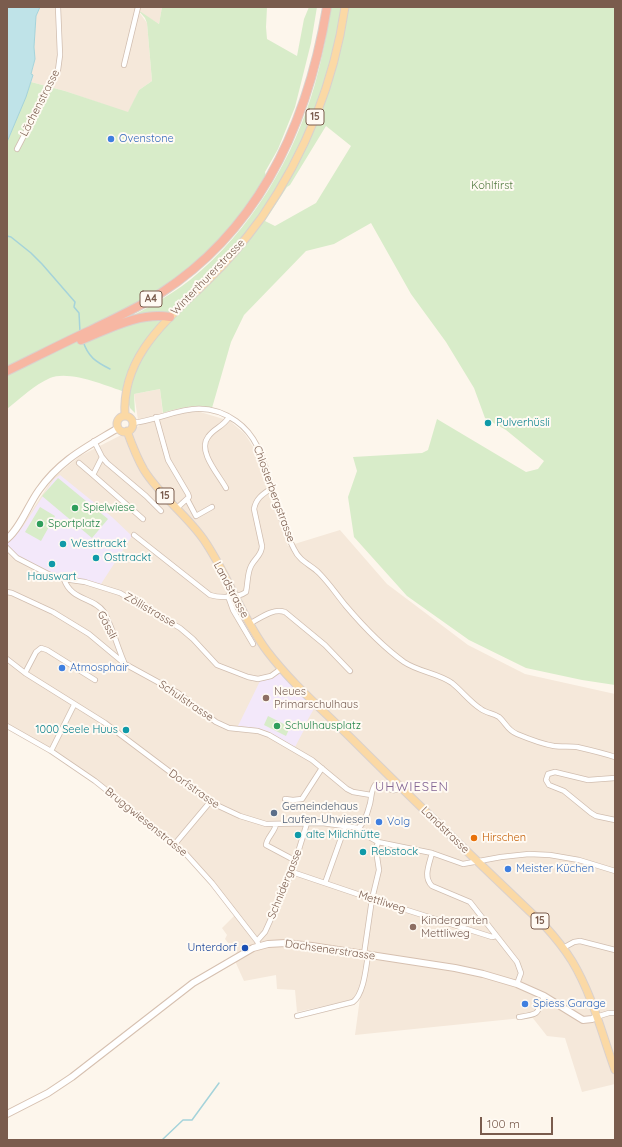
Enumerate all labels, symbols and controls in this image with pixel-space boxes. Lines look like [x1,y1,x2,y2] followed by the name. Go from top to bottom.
[17,67,63,139] street label: Lächenstrasse
[306,109,324,125] road number: 15
[119,132,174,146] place label: Ovenstone
[106,134,116,144] marker: Ovenstone
[471,179,513,193] park label: Kohlfirst
[168,236,248,318] street label: Winterthurerstrasse
[140,291,162,307] road number: A4
[496,416,550,430] place label: Pulverhüsli
[483,418,493,428] marker: Pulverhüsli
[250,444,298,544] street label: Chlosterbergstrasse
[156,488,174,504] road number: 15
[83,501,135,515] place label: Spielwiese
[70,503,80,513] marker: Spielwiese
[48,517,100,531] place label: Sportplatz
[35,519,45,529] marker: Sportplatz
[71,537,126,551] place label: Westtrackt
[58,539,68,549] marker: Westtrackt
[104,551,151,565] place label: Osttrackt
[91,553,101,563] marker: Osttrackt
[47,559,57,569] marker: Hauswart
[211,560,251,620] street label: Landstrasse
[28,570,76,584] place label: Hauswart
[122,590,178,630] street label: Zöllistrasse
[94,609,120,641] street label: Gässli
[70,661,129,675] place label: Atmosphair
[57,663,67,673] marker: Atmosphair
[156,678,216,724] street label: Schulstrasse
[274,685,358,711] place label: Neues Primarschulhaus
[261,693,271,703] marker: Neues Primarschulhaus
[285,719,361,733] place label: Schulhausplatz
[272,721,282,731] marker: Schulhausplatz
[35,723,118,737] place label: 1000 Seele Huus
[121,725,131,735] marker: 1000 Seele Huus
[166,767,222,811] street label: Dorfstrasse
[375,779,449,795] district label: UHWIESEN
[102,785,190,859] street label: Bruggwiesenstrasse
[282,800,370,826] place label: Gemeindehaus Laufen-Uhwiesen
[418,804,472,856] street label: Landstrasse
[269,808,279,818] marker: Gemeindehaus Laufen-Uhwiesen
[387,815,410,829] place label: Volg
[374,817,384,827] marker: Volg
[306,828,380,842] place label: alte Milchhütte
[293,830,303,840] marker: alte Milchhütte
[482,831,526,845] place label: Hirschen
[469,833,479,843] marker: Hirschen
[371,845,418,859] place label: Rebstock
[265,847,305,921] street label: Schnidergasse
[358,847,368,857] marker: Rebstock
[516,862,594,876] place label: Meister Küchen
[503,864,513,874] marker: Meister Küchen
[357,888,407,916] street label: Mettliweg
[531,913,549,929] road number: 15
[421,914,488,940] place label: Kindergarten Mettliweg
[408,922,418,932] marker: Kindergarten Mettliweg
[284,937,376,963] street label: Dachsenerstrasse
[187,941,237,955] place label: Unterdorf
[240,943,250,953] marker: Unterdorf
[533,997,606,1011] place label: Spiess Garage
[520,999,530,1009] marker: Spiess Garage
[482,1109,555,1135] scale bar
[487,1116,520,1131] text: 100 m

